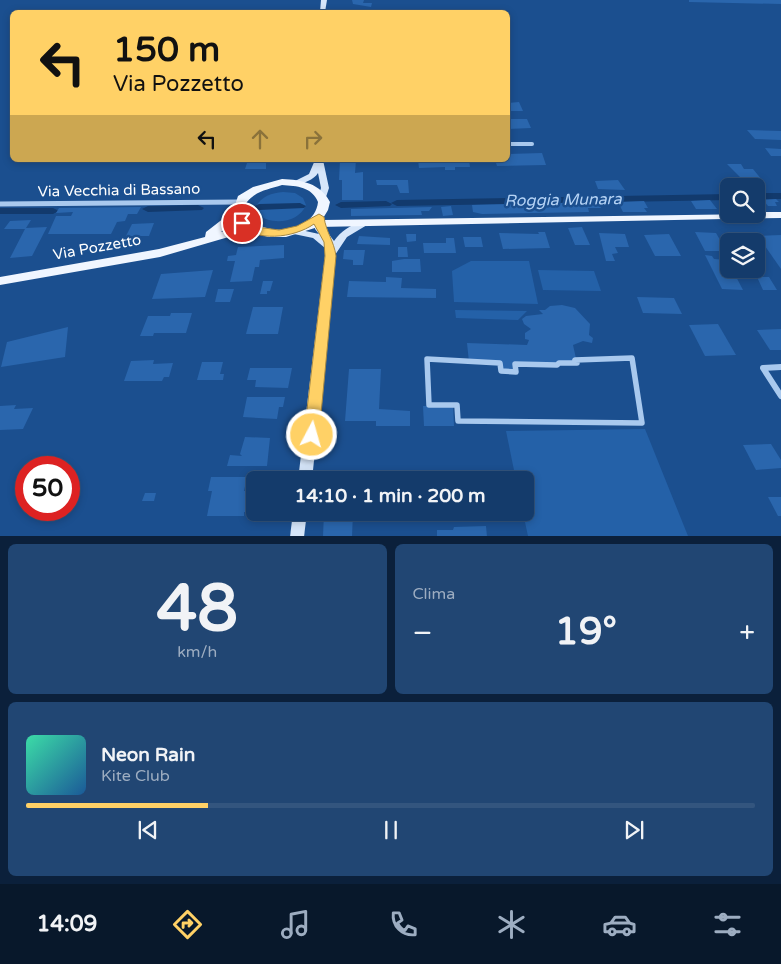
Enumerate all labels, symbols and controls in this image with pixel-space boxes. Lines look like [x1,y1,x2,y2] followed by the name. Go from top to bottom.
[113,29,220,71] text: 150 m
[30,30,95,95] icon: left
[113,71,244,97] text: Via Pozzetto
[193,125,221,153] icon: left
[246,125,274,153] icon: ahead
[299,125,327,153] icon: right
[720,178,765,278] map controls
[720,178,765,223] button: search
[38,180,200,200] street label: Via Vecchia di Bassano
[504,189,623,211] water label: Roggia Munara
[221,202,263,244] pin
[228,209,256,237] icon: arrive
[51,230,143,264] street label: Via Pozzetto
[720,233,765,278] button: layers
[285,408,337,460] position arrow
[15,456,80,521] speed limit sign: 50
[294,485,486,507] text: 14:10 · 1 min · 200 m
[156,570,238,649] text: 48
[413,584,455,604] text: Clima
[555,609,617,655] text: 19°
[413,616,432,650] text: −
[739,616,755,650] text: +
[177,642,217,662] text: km/h
[101,744,195,766] text: Neon Rain
[101,766,170,786] text: Kite Club
[134,816,162,844] icon: previous
[377,816,405,844] icon: pause
[620,816,648,844] icon: next
[170,907,205,942] icon: directions
[278,907,313,942] icon: music
[386,907,421,942] icon: phone
[494,907,529,942] icon: climate
[602,907,637,942] icon: car
[710,907,745,942] icon: filters
[36,911,97,937] text: 14:09

